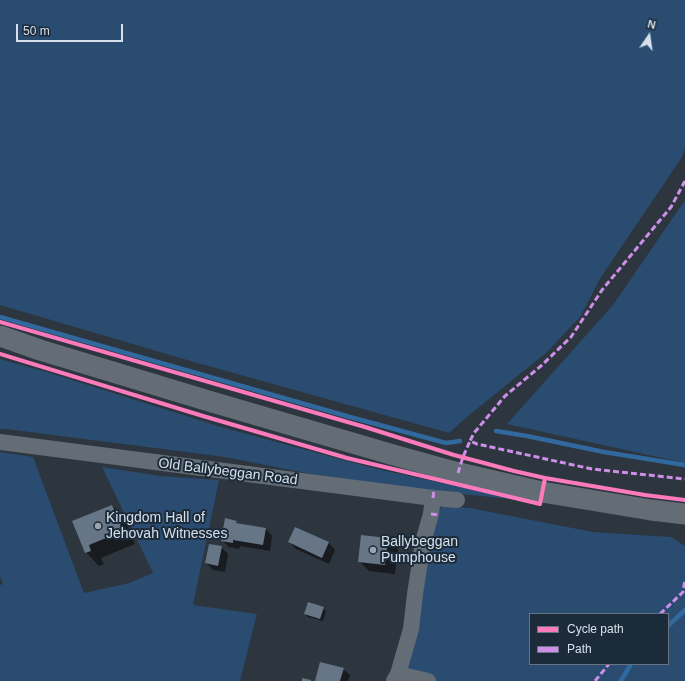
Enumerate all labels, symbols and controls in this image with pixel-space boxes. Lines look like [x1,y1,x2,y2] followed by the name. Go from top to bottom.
[18,16,125,42] scale bar
[629,16,669,56] north arrow
[646,18,657,31] text: N
[23,24,50,38] text: 50 m
[157,455,299,489] street label: Old Ballybeggan Road
[106,510,227,542] place label: Kingdom Hall of Jehovah Witnesses
[93,521,103,531] marker: Kingdom Hall of Jehovah Witnesses
[381,534,458,566] place label: Ballybeggan Pumphouse
[368,545,378,555] marker: Ballybeggan Pumphouse
[529,613,669,665] legend
[567,622,624,636] text: Cycle path
[567,642,592,656] text: Path

